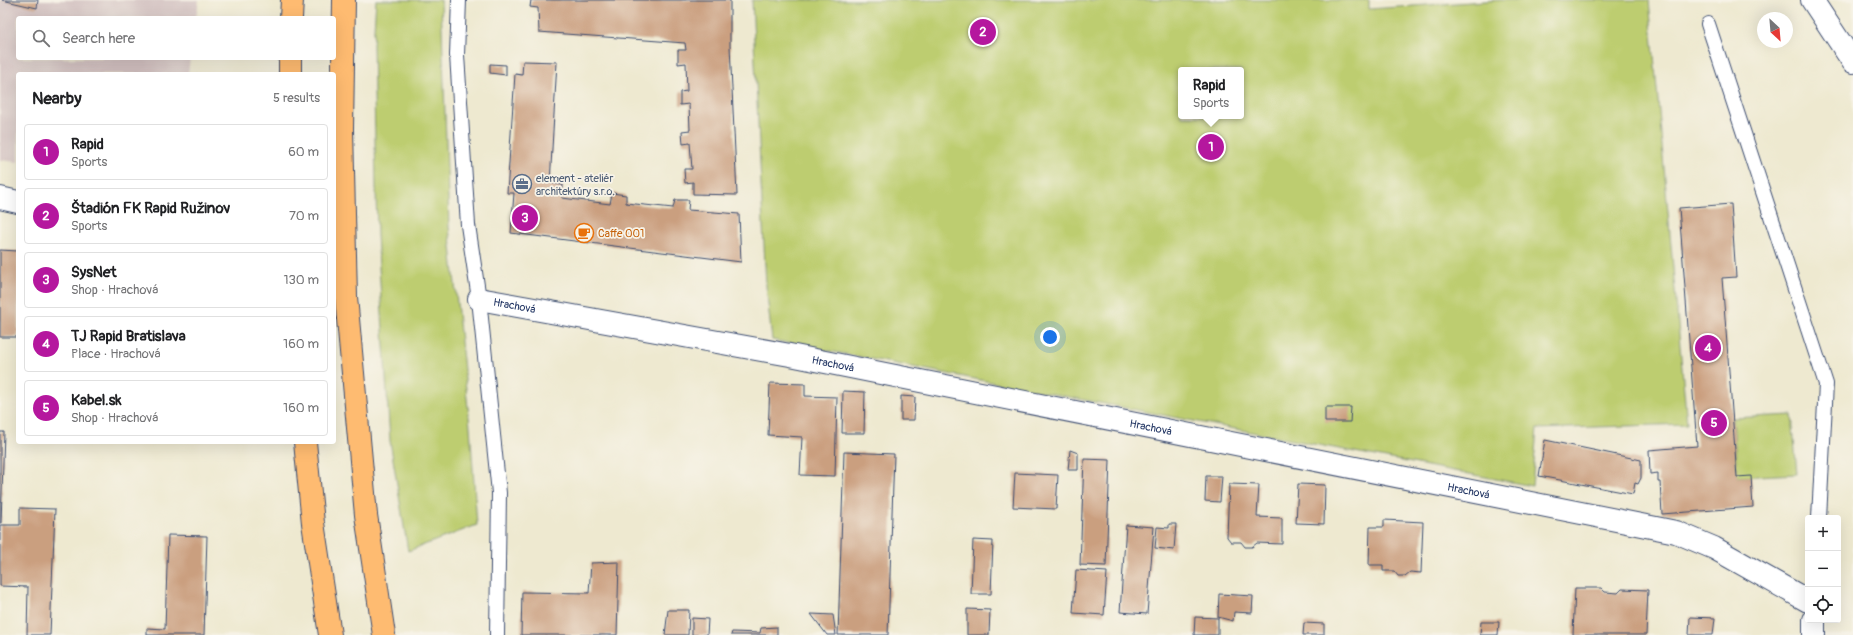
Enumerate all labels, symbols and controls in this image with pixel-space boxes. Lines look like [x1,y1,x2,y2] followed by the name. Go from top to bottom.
[1757,12,1793,48] north arrow
[16,16,336,60] search box
[970,17,996,47] pin: 2
[30,27,52,49] icon: search
[62,29,135,48] text: Search here
[1178,67,1244,119] popup
[1193,76,1226,95] text: Rapid
[32,88,81,109] text: Nearby
[273,90,320,106] text: 5 results
[1193,95,1229,111] text: Sports
[1198,132,1224,162] pin: 1
[71,135,104,154] text: Rapid
[43,144,49,160] text: 1
[288,144,319,160] text: 60 m
[71,154,107,170] text: Sports
[536,172,615,198] place label: element - ateliér architektúry s.r.o.
[511,173,533,195] office icon: element - ateliér architektúry s.r.o.
[71,199,230,218] text: Štadión FK Rapid Ružinov
[512,203,538,233] pin: 3
[42,208,50,224] text: 2
[289,208,319,224] text: 70 m
[71,218,107,234] text: Sports
[573,222,595,244] cafe icon: Caffe 001
[598,227,644,240] place label: Caffe 001
[71,263,116,282] text: SysNet
[42,272,50,288] text: 3
[283,272,319,288] text: 130 m
[71,282,158,298] text: Shop · Hrachová
[492,296,537,316] street label: Hrachová
[71,327,186,346] text: TJ Rapid Bratislava
[1040,327,1060,347] your location
[1695,333,1721,363] pin: 4
[42,336,50,352] text: 4
[283,336,319,352] text: 160 m
[71,346,161,362] text: Place · Hrachová
[811,354,855,375] street label: Hrachová
[71,391,122,410] text: Kabel.sk
[42,400,50,416] text: 5
[283,400,319,416] text: 160 m
[1701,408,1727,438] pin: 5
[71,410,158,426] text: Shop · Hrachová
[1129,417,1173,438] street label: Hrachová
[1446,480,1491,502] street label: Hrachová
[1805,515,1841,623] map controls
[1805,515,1841,551] button: +
[1805,551,1841,587] button: −
[1805,587,1841,623] button: locate

